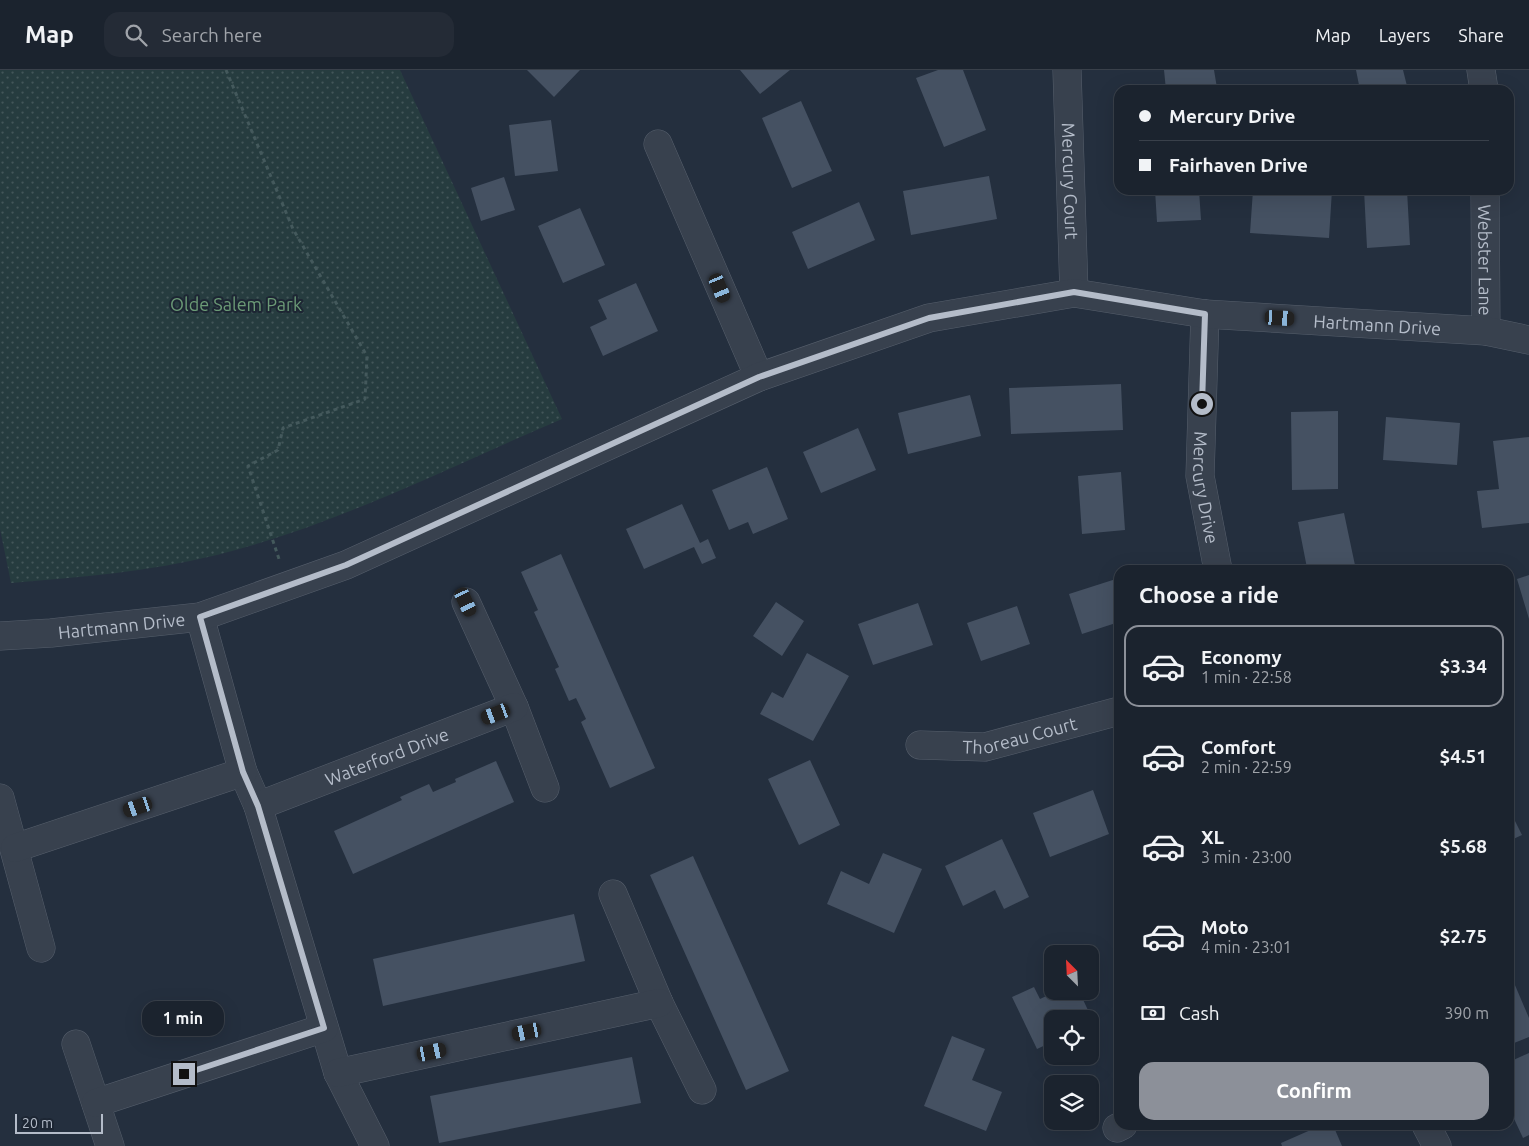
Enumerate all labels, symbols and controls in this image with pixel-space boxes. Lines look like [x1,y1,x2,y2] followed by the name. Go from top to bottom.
[104,12,454,57] search box
[25,21,74,48] text: Map
[122,21,150,49] icon: search
[162,24,262,46] text: Search here
[1315,25,1351,45] text: Map
[1379,25,1430,45] text: Layers
[1458,25,1504,45] text: Share
[1169,105,1296,127] text: Mercury Drive
[1059,122,1082,240] street label: Mercury Court
[1169,154,1308,176] text: Fairhaven Drive
[1475,204,1496,316] street label: Webster Lane
[707,271,732,305] car
[170,294,302,314] park label: Olde Salem Park
[1264,310,1295,326] car
[1313,311,1442,338] street label: Hartmann Drive
[1191,393,1213,415] route start
[1189,431,1223,545] street label: Mercury Drive
[1139,582,1279,607] text: Choose a ride
[452,585,479,619] car
[57,609,186,642] street label: Hartmann Drive
[1141,644,1186,689] icon: car
[1201,646,1282,668] text: Economy
[1439,655,1487,677] text: $3.34
[1201,668,1292,686] text: 1 min · 22:58
[479,702,512,726] car
[962,713,1079,757] street label: Thoreau Court
[322,723,451,789] street label: Waterford Drive
[1141,734,1186,779] icon: car
[1201,736,1276,758] text: Comfort
[1439,745,1487,767] text: $4.51
[1201,758,1292,776] text: 2 min · 22:59
[121,795,154,819] car
[1141,824,1186,869] icon: car
[1201,826,1224,848] text: XL
[1439,835,1487,857] text: $5.68
[1201,848,1292,866] text: 3 min · 23:00
[1141,914,1186,959] icon: car
[1201,916,1249,938] text: Moto
[1439,925,1487,947] text: $2.75
[1201,938,1292,956] text: 4 min · 23:01
[1044,945,1099,1000] north arrow
[1044,945,1099,1130] map controls
[1139,999,1167,1027] icon: cash
[143,1002,225,1036] callout: 1 min
[1179,1002,1220,1024] text: Cash
[1444,1004,1489,1022] text: 390 m
[163,1009,203,1027] text: 1 min
[1044,1010,1099,1065] button: locate
[510,1022,543,1042] car
[415,1042,448,1062] car
[1139,1062,1489,1120] button: Confirm
[173,1063,195,1085] route end
[1044,1075,1099,1130] button: layers
[15,1111,102,1134] scale bar
[22,1115,53,1131] text: 20 m

